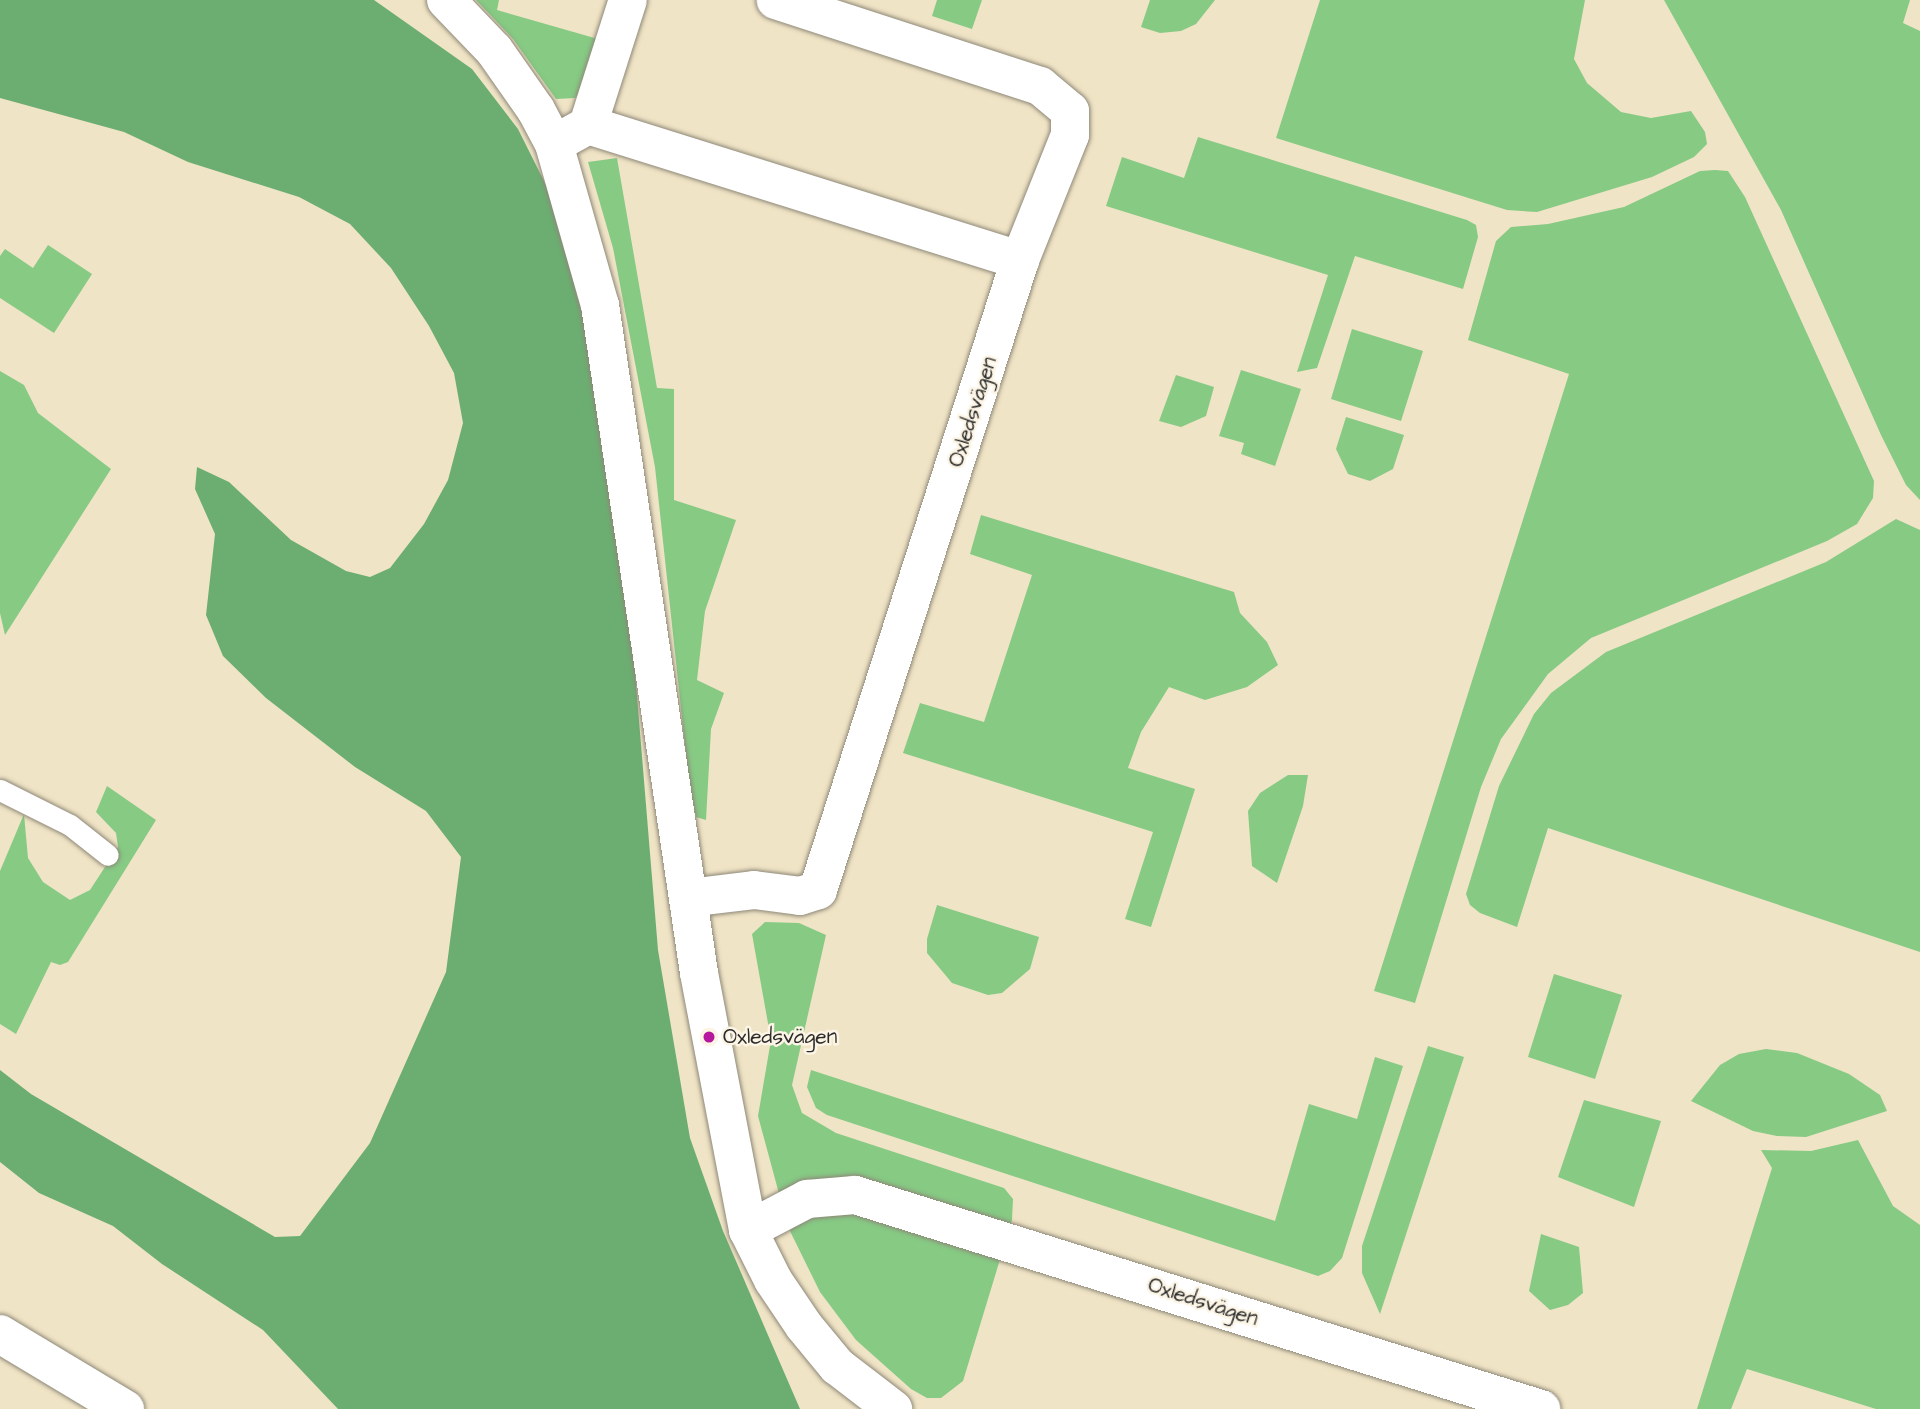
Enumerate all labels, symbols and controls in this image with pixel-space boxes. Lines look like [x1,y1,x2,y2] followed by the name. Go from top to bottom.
[943,354,1003,470] street label: Oxledsvägen
[723,1024,837,1050] place label: Oxledsvägen
[701,1029,717,1045] marker: Oxledsvägen
[1145,1272,1261,1332] street label: Oxledsvägen

